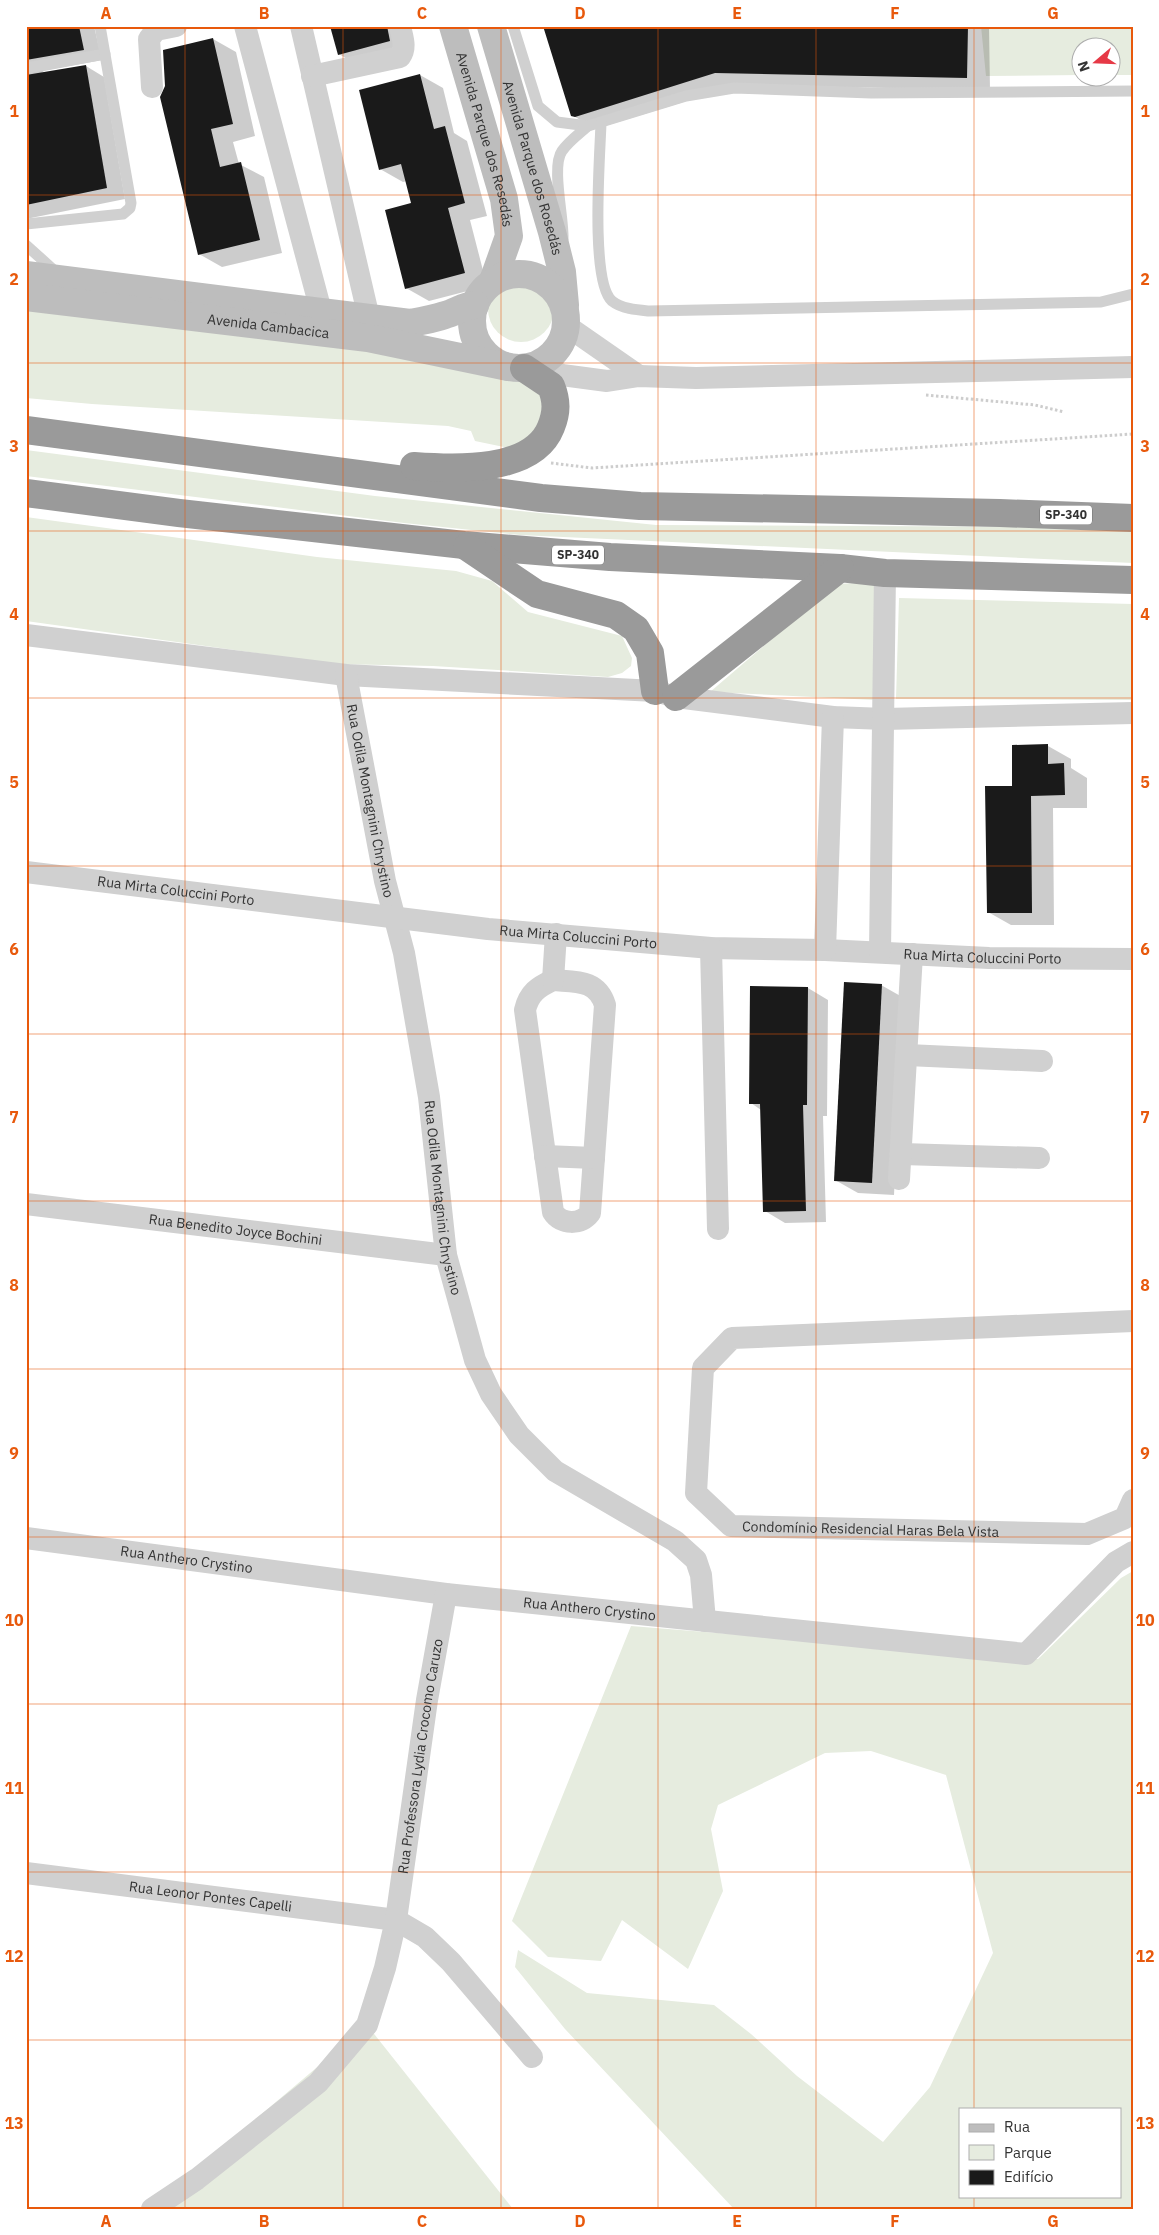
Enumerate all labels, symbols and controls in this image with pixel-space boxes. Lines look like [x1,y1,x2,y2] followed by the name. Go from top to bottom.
[101,3,112,23] text: A
[259,3,270,23] text: B
[417,3,427,23] text: C
[574,3,586,23] text: D
[732,3,742,23] text: E
[890,3,900,23] text: F
[1047,3,1059,23] text: G
[1072,38,1122,88] north arrow
[452,50,517,228] street label: Avenida Parque dos Resedás
[1074,59,1094,74] text: N
[499,78,567,257] street label: Avenida Parque dos Rosedás
[9,101,19,121] text: 1
[1140,101,1150,121] text: 1
[9,269,19,289] text: 2
[1140,269,1150,289] text: 2
[206,310,331,342] street label: Avenida Cambacica
[9,436,19,456] text: 3
[1140,436,1150,456] text: 3
[1040,506,1092,524] road number: SP-340
[552,546,604,564] road number: SP-340
[9,604,19,624] text: 4
[1140,604,1150,624] text: 4
[343,702,398,900] street label: Rua Odila Montagnini Chrystino
[9,772,19,792] text: 5
[1140,772,1150,792] text: 5
[96,872,256,909] street label: Rua Mirta Coluccini Porto
[499,921,658,952] street label: Rua Mirta Coluccini Porto
[9,939,19,959] text: 6
[1140,939,1150,959] text: 6
[903,945,1062,968] street label: Rua Mirta Coluccini Porto
[420,1099,466,1297] street label: Rua Odila Montagnini Chrystino
[9,1107,19,1127] text: 7
[1140,1107,1150,1127] text: 7
[148,1210,323,1249] street label: Rua Benedito Joyce Bochini
[9,1275,19,1295] text: 8
[1140,1275,1150,1295] text: 8
[9,1443,19,1463] text: 9
[1140,1443,1150,1463] text: 9
[742,1517,1000,1541] street label: Condomínio Residencial Haras Bela Vista
[119,1542,254,1577] street label: Rua Anthero Crystino
[522,1593,657,1625] street label: Rua Anthero Crystino
[4,1610,24,1630] text: 10
[1135,1610,1155,1630] text: 10
[394,1637,447,1875] street label: Rua Professora Lydia Crocomo Caruzo
[4,1778,24,1798] text: 11
[1135,1778,1155,1798] text: 11
[128,1877,293,1916] street label: Rua Leonor Pontes Capelli
[4,1946,24,1966] text: 12
[1135,1946,1155,1966] text: 12
[959,2108,1122,2198] legend
[4,2113,24,2133] text: 13
[1135,2113,1155,2133] text: 13
[1004,2117,1030,2136] text: Rua
[1004,2143,1052,2162] text: Parque
[1004,2167,1053,2186] text: Edifício
[101,2211,112,2231] text: A
[259,2211,270,2231] text: B
[417,2211,427,2231] text: C
[574,2211,586,2231] text: D
[732,2211,742,2231] text: E
[890,2211,900,2231] text: F
[1047,2211,1059,2231] text: G

